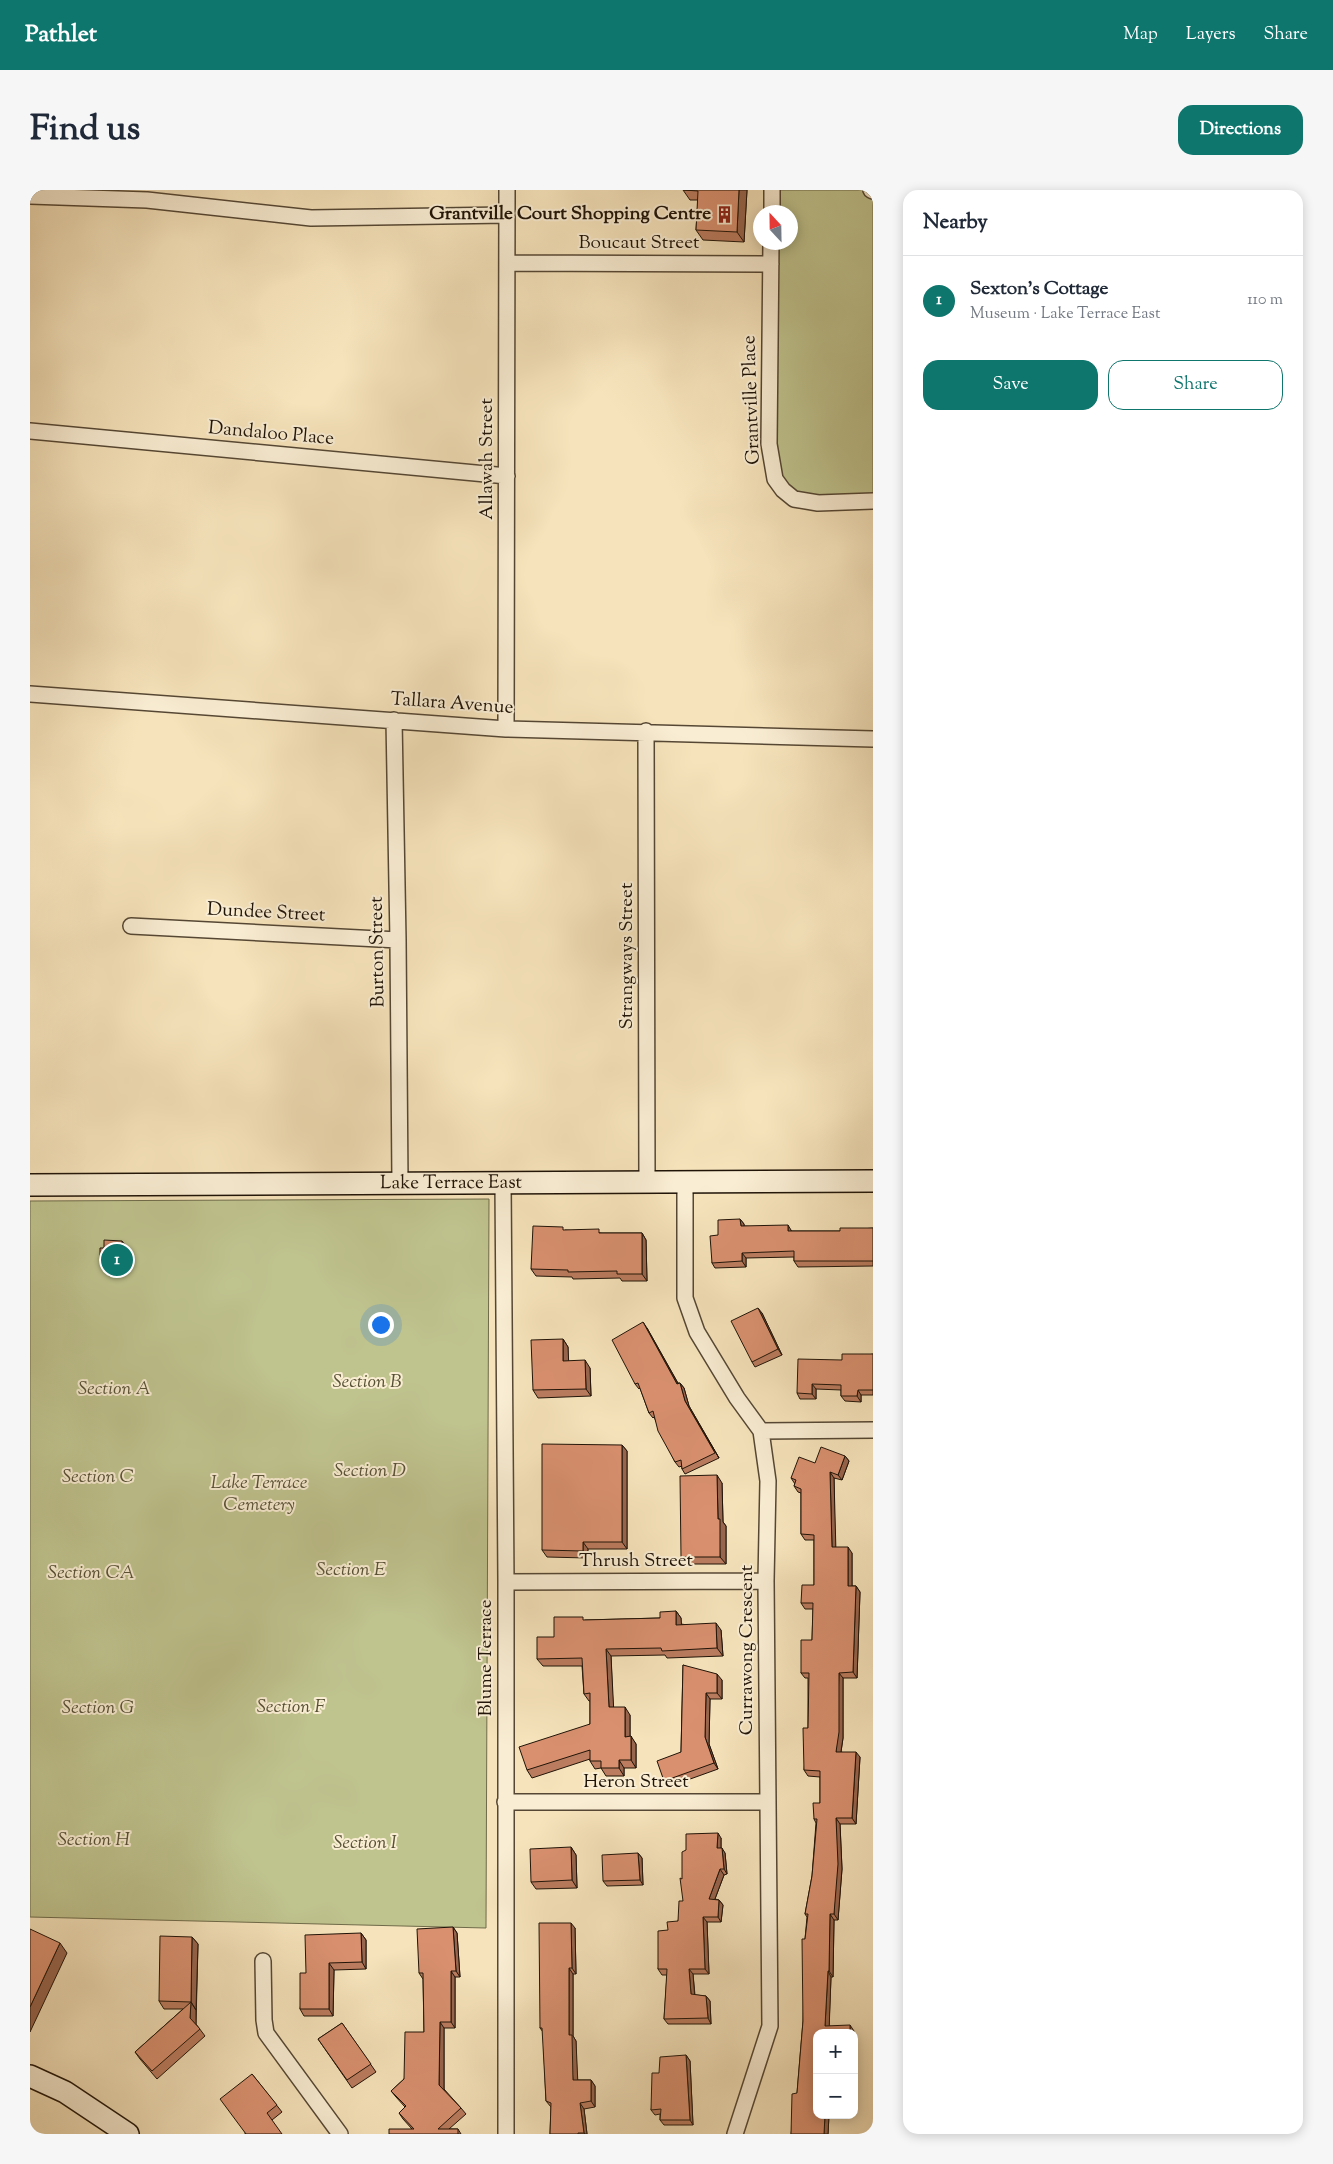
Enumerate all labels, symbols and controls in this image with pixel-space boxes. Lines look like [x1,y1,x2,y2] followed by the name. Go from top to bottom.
[25,18,97,52] text: Pathlet
[1123,22,1158,48] text: Map
[1186,22,1236,48] text: Layers
[1264,22,1308,48] text: Share
[30,105,140,156] text: Find us
[1178,105,1303,155] button: Directions
[429,201,711,228] place label: Grantville Court Shopping Centre
[715,204,735,224] building icon: Grantville Court Shopping Centre
[753,205,798,250] north arrow
[923,208,988,238] text: Nearby
[579,230,700,257] street label: Boucaut Street
[970,276,1108,303] text: Sexton's Cottage
[936,289,942,312] text: 1
[1247,289,1283,312] text: 110 m
[970,303,1160,326] text: Museum · Lake Terrace East
[736,335,768,465] street label: Grantville Place
[923,360,1098,410] button: Save
[1108,360,1283,410] button: Share
[474,398,501,520] street label: Allawah Street
[207,415,335,453] street label: Dandaloo Place
[390,686,514,722] street label: Tallara Avenue
[614,882,641,1029] street label: Strangways Street
[206,896,326,930] street label: Dundee Street
[364,896,392,1008] street label: Burton Street
[380,1169,523,1197] street label: Lake Terrace East
[101,1241,133,1279] pin: 1
[368,1312,394,1338] your location
[332,1369,402,1396] park label: Section B
[78,1376,150,1403] park label: Section A
[334,1458,406,1485] park label: Section D
[62,1464,134,1491] park label: Section C
[211,1470,308,1519] park label: Lake Terrace Cemetery
[579,1548,694,1575] street label: Thrush Street
[316,1557,386,1584] park label: Section E
[48,1560,135,1587] park label: Section CA
[734,1564,761,1735] street label: Currawong Crescent
[473,1599,500,1717] street label: Blume Terrace
[257,1694,325,1721] park label: Section F
[62,1695,134,1722] park label: Section G
[583,1769,689,1796] street label: Heron Street
[58,1827,130,1854] park label: Section H
[333,1830,397,1857] park label: Section I
[813,2029,858,2119] map controls
[813,2029,858,2074] button: +
[813,2074,858,2119] button: −

